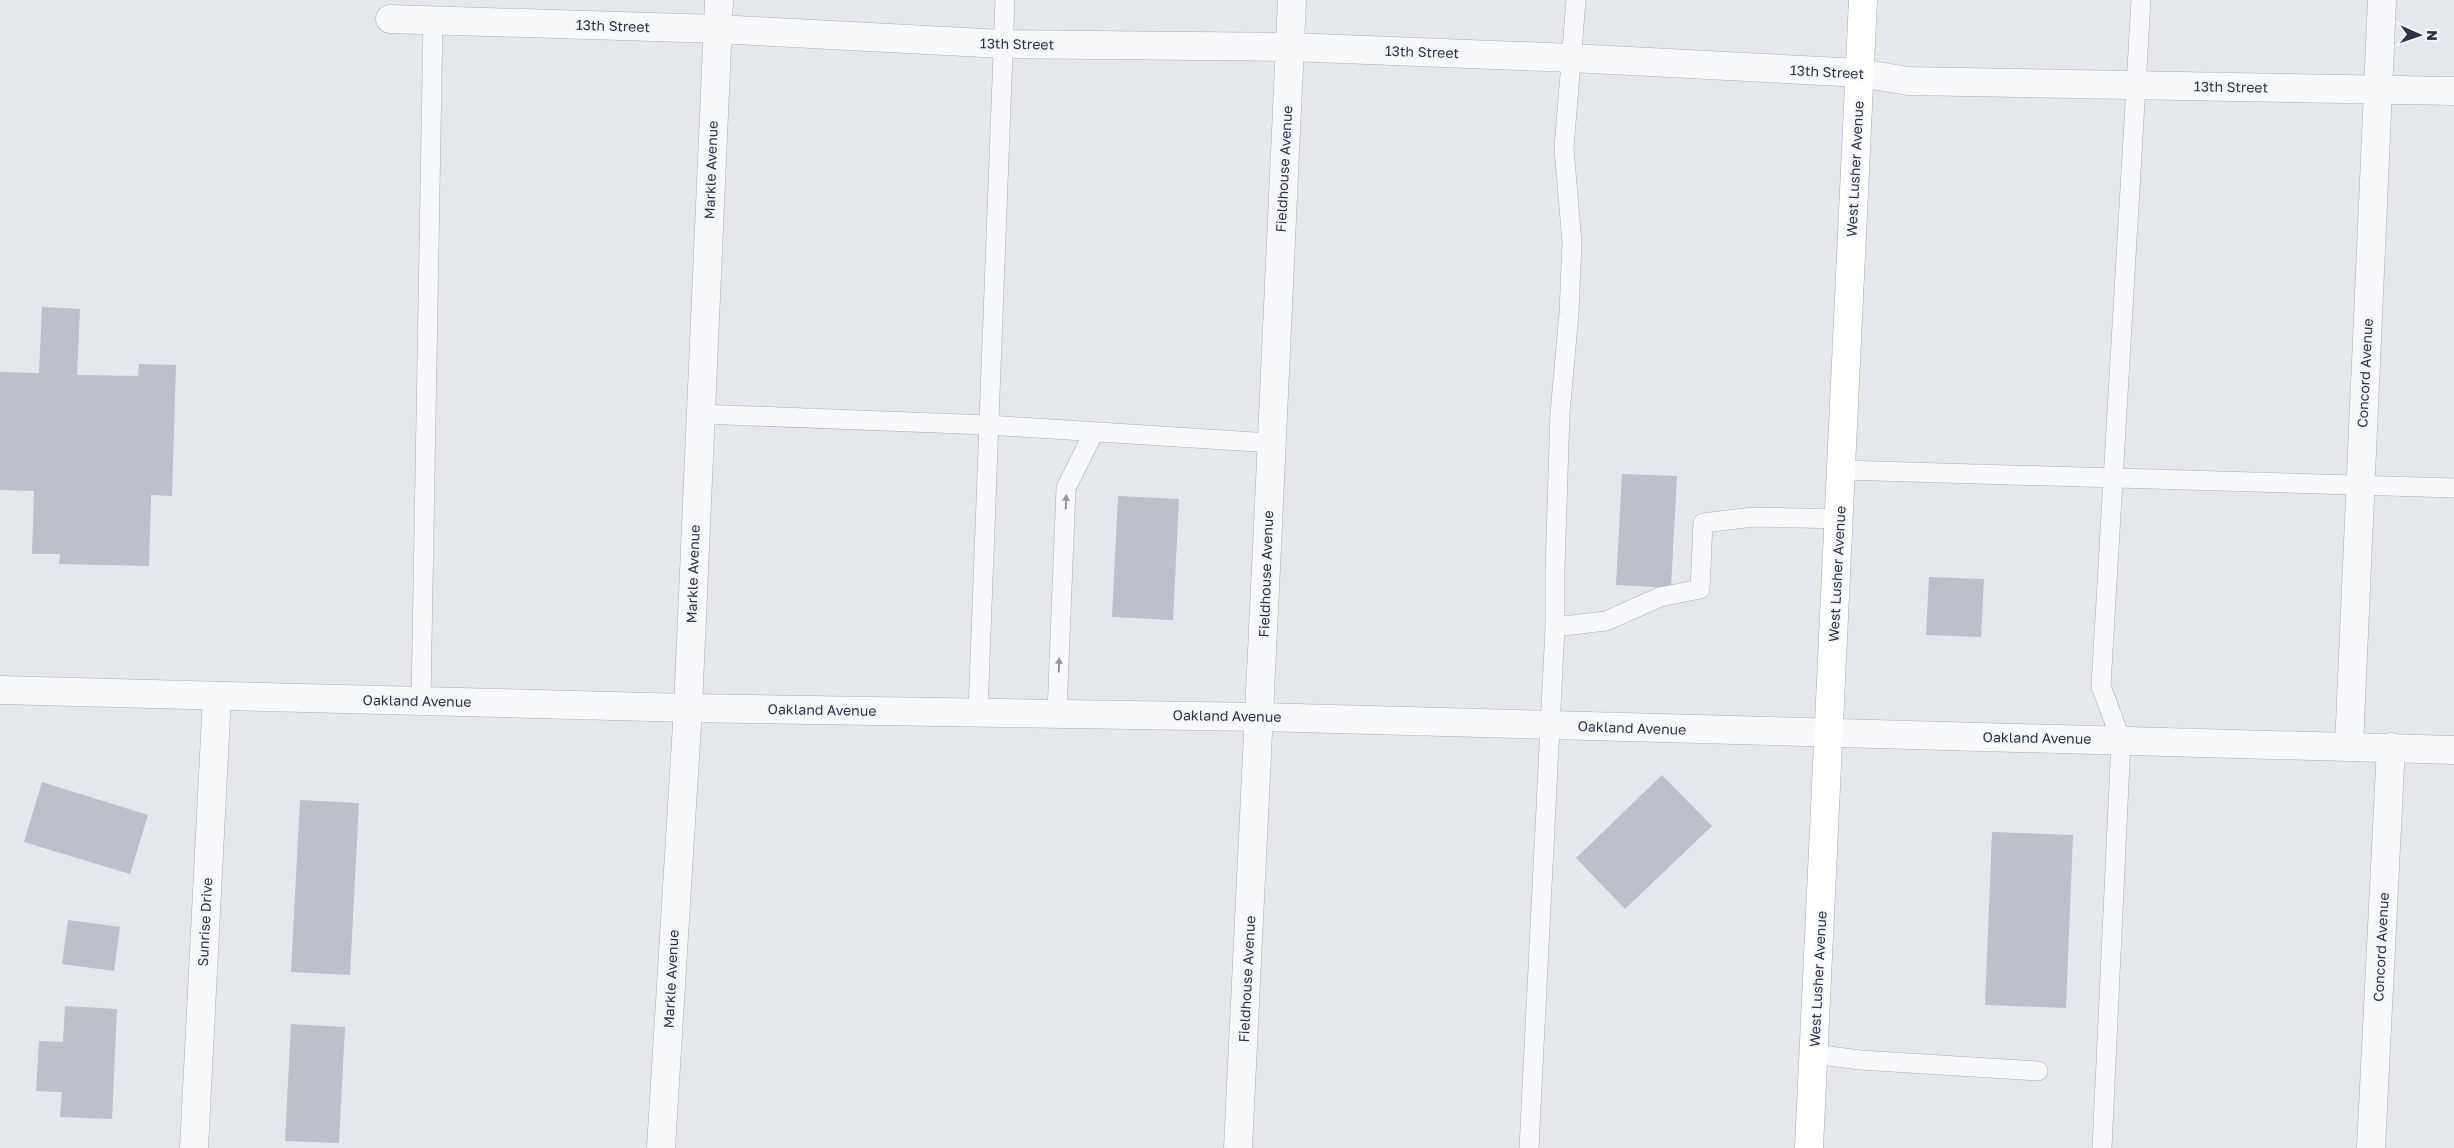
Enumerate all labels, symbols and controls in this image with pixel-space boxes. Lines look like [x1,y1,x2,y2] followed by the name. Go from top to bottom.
[2394,10,2444,60] north arrow
[576,16,650,35] street label: 13th Street
[2424,30,2441,41] text: N
[980,34,1054,53] street label: 13th Street
[1385,42,1459,61] street label: 13th Street
[1790,61,1864,82] street label: 13th Street
[2194,77,2268,96] street label: 13th Street
[1842,101,1867,237] street label: West Lusher Avenue
[1272,105,1295,233] street label: Fieldhouse Avenue
[700,120,721,220] street label: Markle Avenue
[2353,318,2376,428] street label: Concord Avenue
[1062,494,1070,510] one-way arrow
[1824,506,1849,642] street label: West Lusher Avenue
[1255,510,1276,638] street label: Fieldhouse Avenue
[682,524,703,624] street label: Markle Avenue
[1056,656,1064,672] one-way arrow
[363,691,472,710] street label: Oakland Avenue
[768,700,877,719] street label: Oakland Avenue
[1173,706,1282,725] street label: Oakland Avenue
[1577,717,1687,738] street label: Oakland Avenue
[1983,728,2092,747] street label: Oakland Avenue
[194,877,215,967] street label: Sunrise Drive
[2369,892,2392,1002] street label: Concord Avenue
[1805,911,1830,1047] street label: West Lusher Avenue
[1235,915,1258,1043] street label: Fieldhouse Avenue
[659,929,682,1029] street label: Markle Avenue

